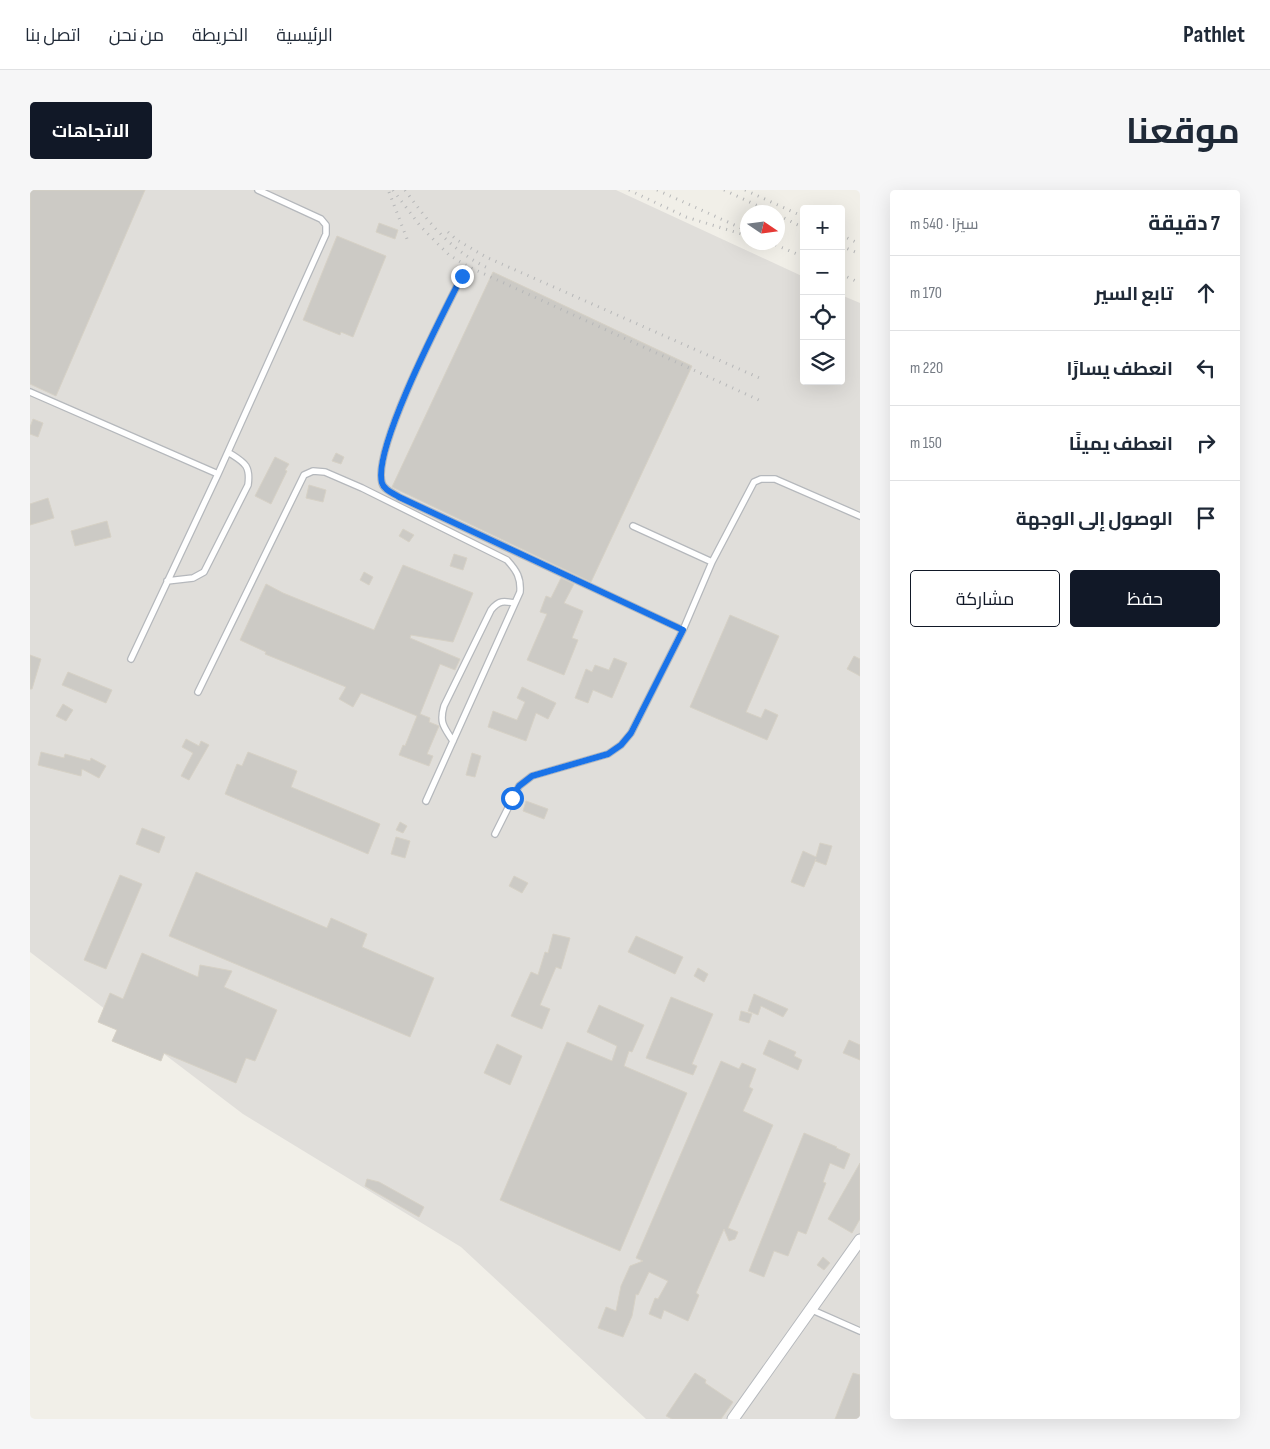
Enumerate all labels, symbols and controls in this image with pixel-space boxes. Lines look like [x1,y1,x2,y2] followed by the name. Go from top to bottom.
[1183,20,1245,49] text: Pathlet
[25,25,81,46] text: اتصل بنا
[109,25,164,46] text: من نحن
[192,25,248,46] text: الخريطة
[276,25,333,46] text: الرئيسية
[30,102,152,159] button: الاتجاهات
[1126,111,1240,154] text: موقعنا
[740,205,785,250] north arrow
[800,205,845,385] map controls
[800,205,845,250] button: +
[1148,211,1220,236] text: 7 دقيقة
[910,215,978,234] text: سيرًا · 540 m
[800,250,845,295] button: −
[451,265,474,288] route end
[1192,279,1220,307] icon: ahead
[1094,283,1173,306] text: تابع السير
[910,284,942,303] text: 170 m
[800,295,845,340] button: locate
[800,340,845,385] button: layers
[1192,354,1220,382] icon: left
[1066,358,1173,381] text: انعطف يسارًا
[910,359,943,378] text: 220 m
[1192,429,1220,457] icon: right
[1069,433,1173,456] text: انعطف يمينًا
[910,434,942,453] text: 150 m
[1192,504,1220,532] icon: arrive
[1016,508,1173,531] text: الوصول إلى الوجهة
[910,570,1060,627] button: مشاركة
[1070,570,1220,627] button: حفظ
[501,787,524,810] route start

